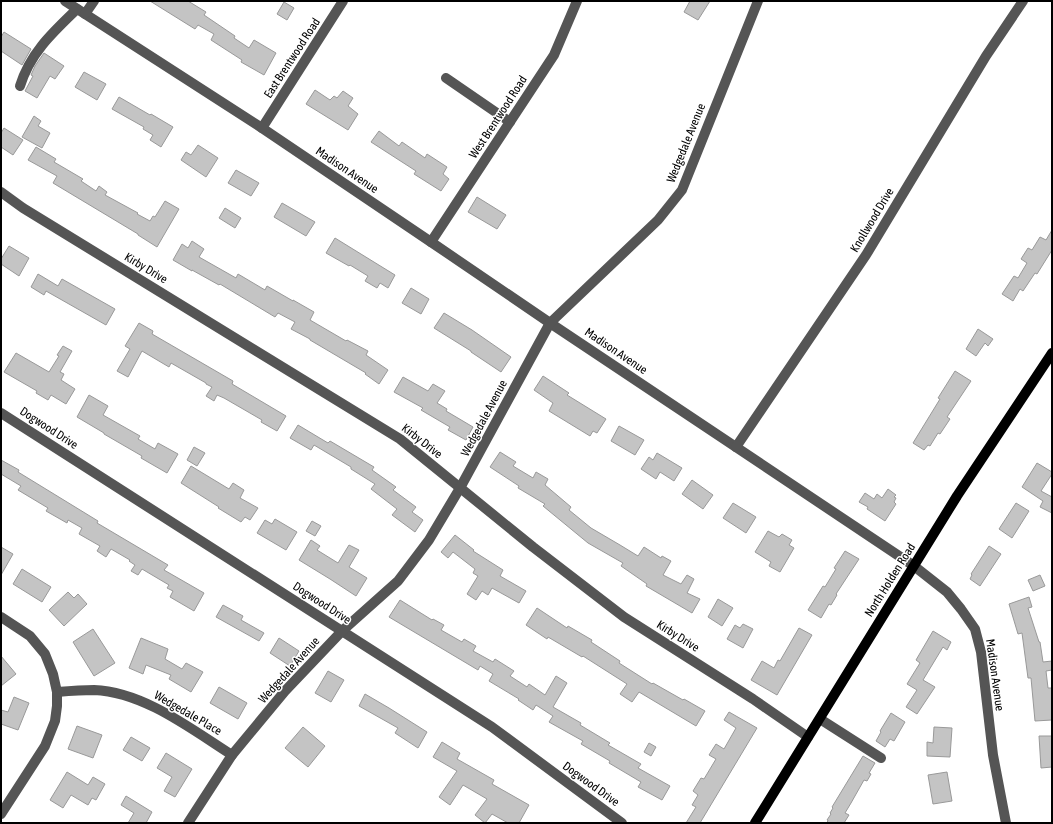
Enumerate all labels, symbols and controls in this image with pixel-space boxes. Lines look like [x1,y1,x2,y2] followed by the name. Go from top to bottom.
[261,15,323,101] street label: East Brentwood Road
[466,73,530,161] street label: West Brentwood Road
[664,101,708,185] street label: Wedgedale Avenue
[313,144,381,196] street label: Madison Avenue
[847,185,897,255] street label: Knollwood Drive
[122,250,170,286] street label: Kirby Drive
[582,325,650,377] street label: Madison Avenue
[458,377,510,459] street label: Wedgedale Avenue
[17,404,81,452] street label: Dogwood Drive
[399,421,445,461] street label: Kirby Drive
[862,541,918,619] street label: North Holden Road
[290,579,354,627] street label: Dogwood Drive
[654,617,702,655] street label: Kirby Drive
[256,634,322,706] street label: Wedgedale Avenue
[983,638,1007,712] street label: Madison Avenue
[152,688,224,738] street label: Wedgedale Place
[560,759,622,809] street label: Dogwood Drive

